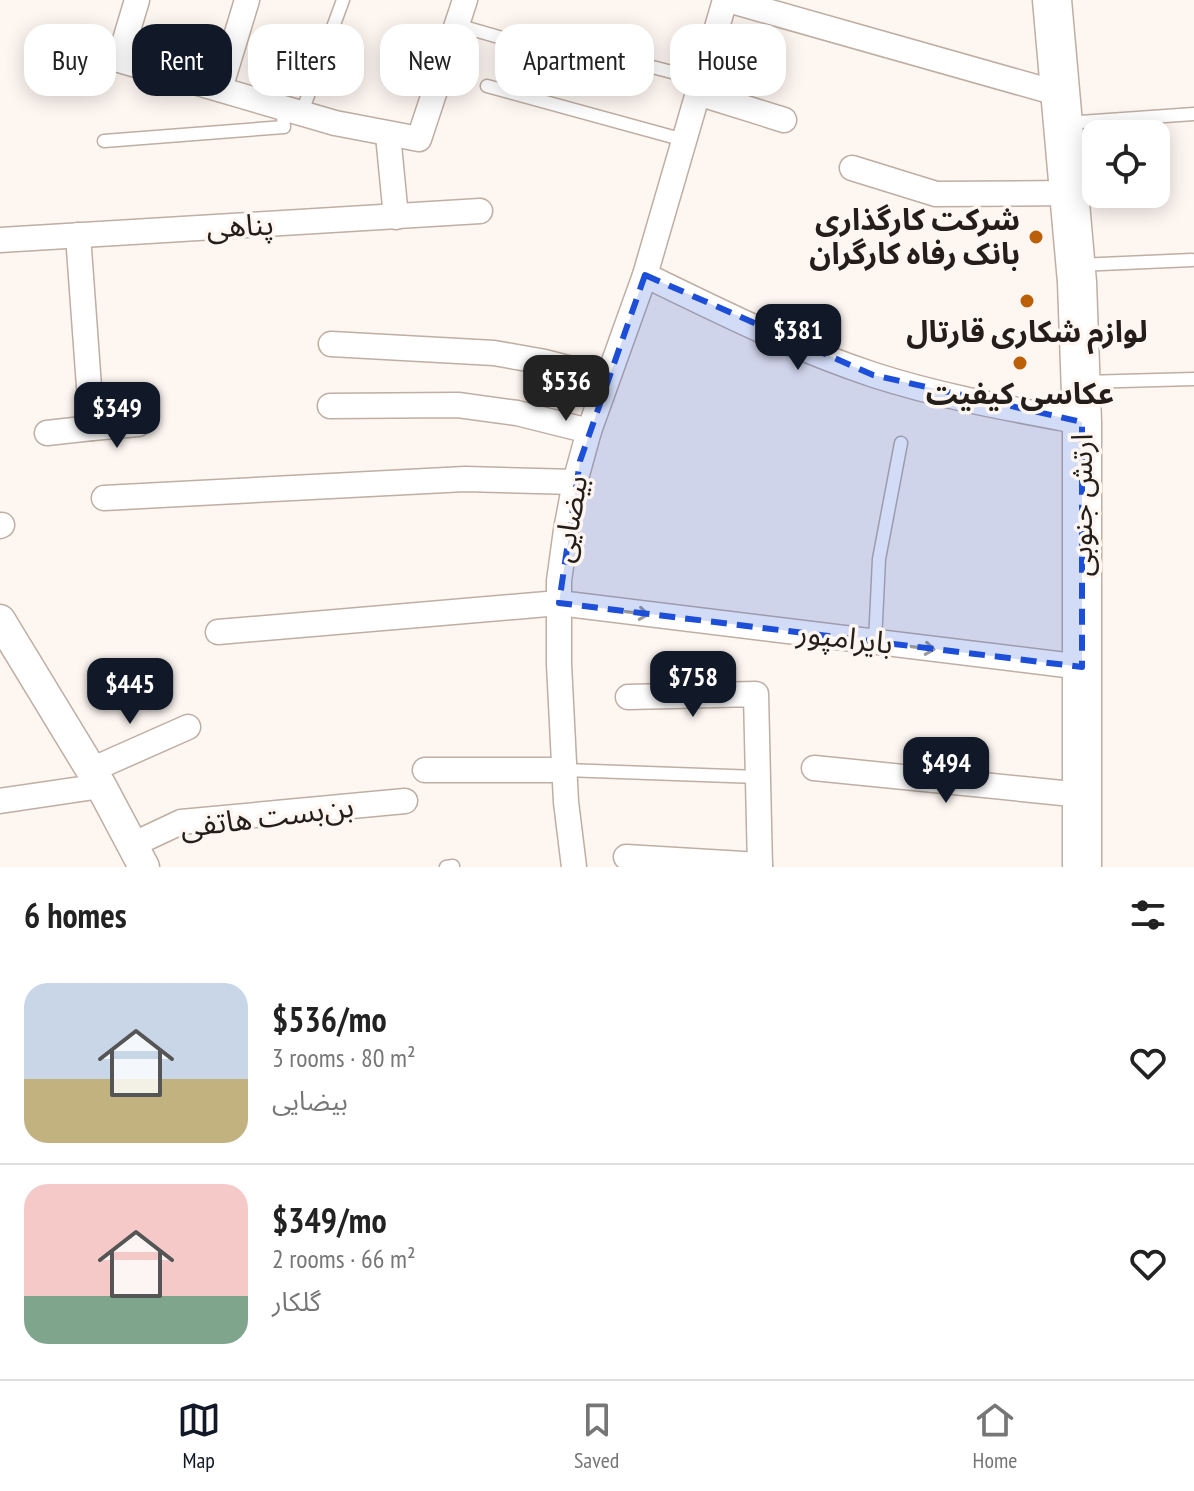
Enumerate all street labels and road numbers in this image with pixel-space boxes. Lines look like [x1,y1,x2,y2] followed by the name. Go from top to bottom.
[205,203,275,247] street label: پناهی
[1061,434,1100,576] street label: ارتش جنوبی
[542,472,595,565] street label: بیضایی
[794,611,895,663] street label: بایرامپور
[178,786,356,846] street label: بن‌بست هاتفی

